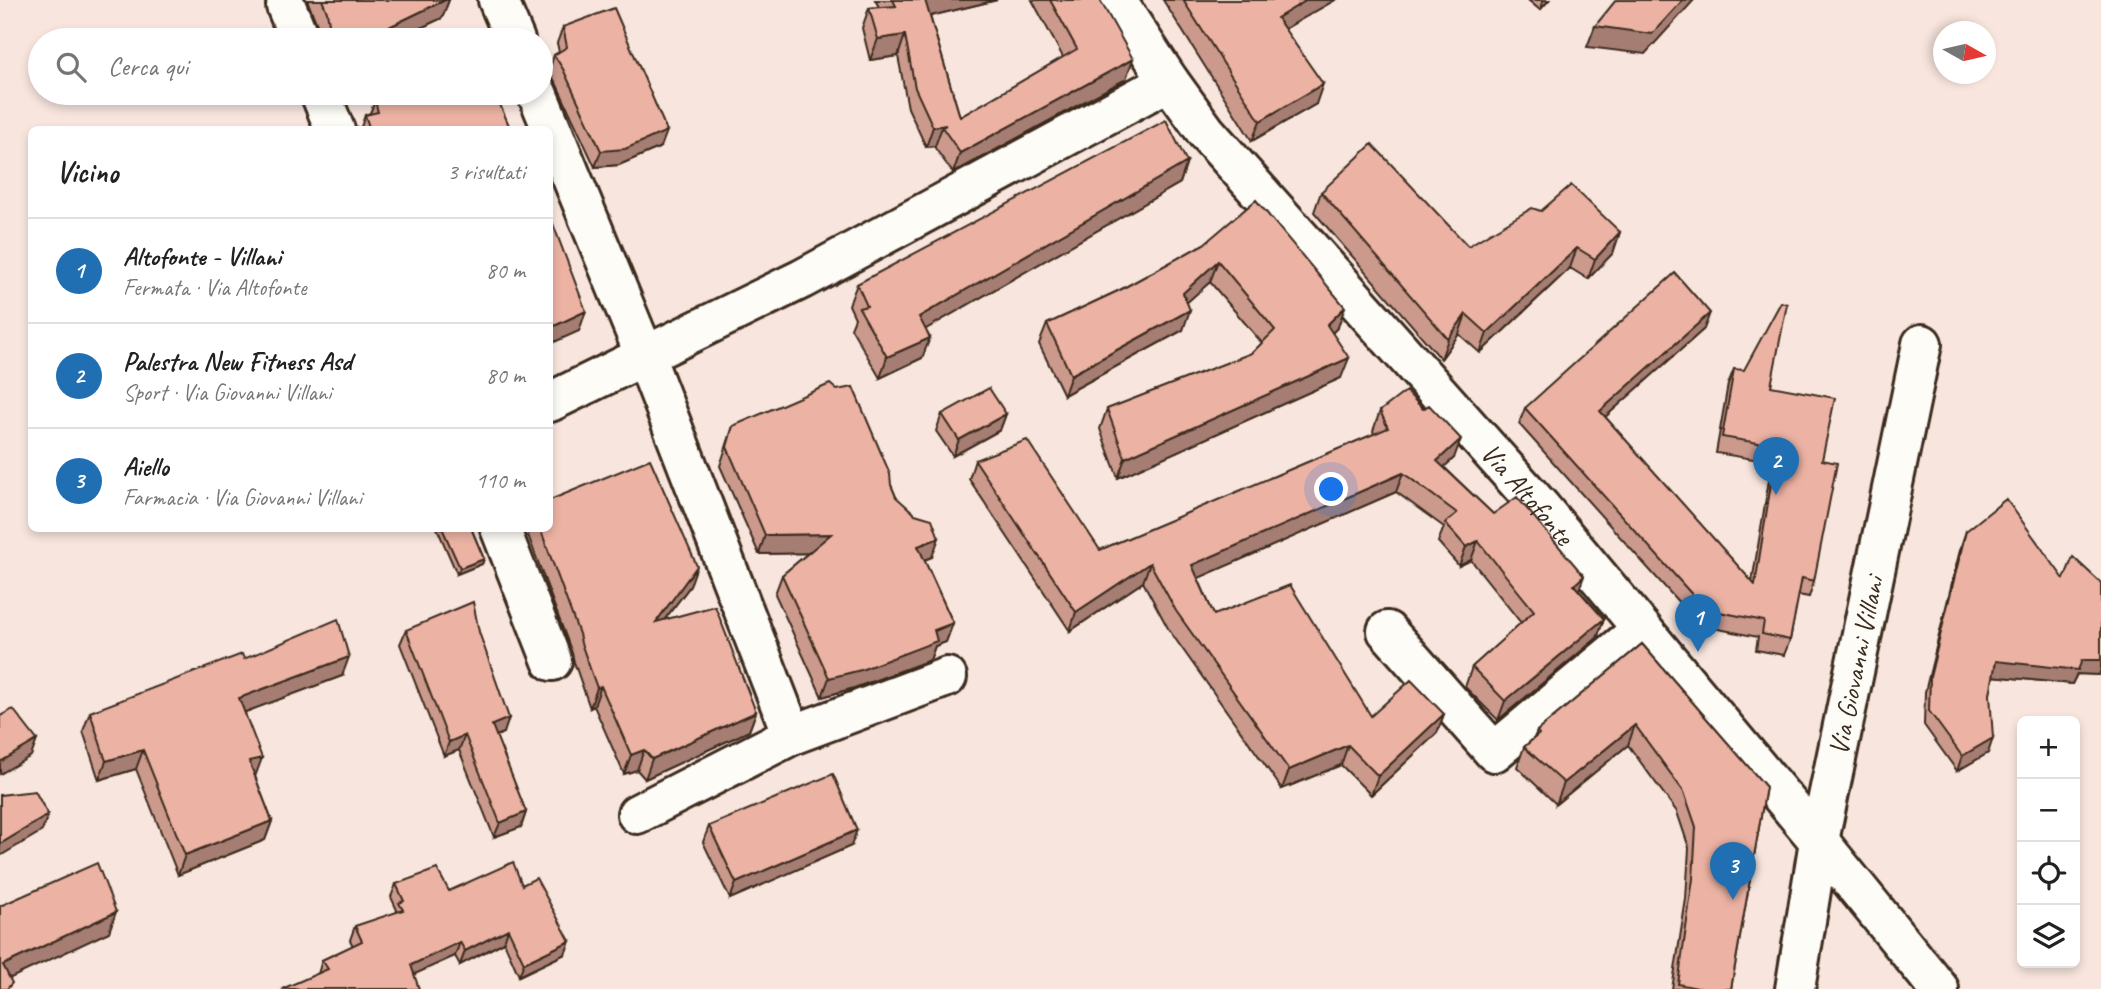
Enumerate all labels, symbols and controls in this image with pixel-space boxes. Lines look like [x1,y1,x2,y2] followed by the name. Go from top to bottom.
[1933,21,1996,84] north arrow
[28,28,553,105] search box
[52,48,90,86] icon: search
[108,50,188,83] text: Cerca qui
[56,153,118,191] text: Vicino
[447,157,525,186] text: 3 risultati
[123,240,281,273] text: Altofonte - Villani
[74,256,84,285] text: 1
[486,256,525,285] text: 80 m
[123,273,306,302] text: Fermata · Via Altofonte
[123,345,352,378] text: Palestra New Fitness Asd
[74,361,84,390] text: 2
[486,361,525,390] text: 80 m
[123,378,331,407] text: Sport · Via Giovanni Villani
[1474,436,1583,553] street label: Via Altofonte
[1753,437,1799,495] pin: 2
[123,450,169,483] text: Aiello
[74,466,84,495] text: 3
[476,466,525,495] text: 110 m
[1314,472,1348,506] your location
[123,483,362,512] text: Farmacia · Via Giovanni Villani
[1820,570,1892,758] street label: Via Giovanni Villani
[1675,594,1721,652] pin: 1
[2017,716,2080,968] map controls
[2017,716,2080,779] button: +
[2017,779,2080,842] button: −
[1710,842,1756,900] pin: 3
[2017,842,2080,905] button: locate
[2017,905,2080,968] button: layers

